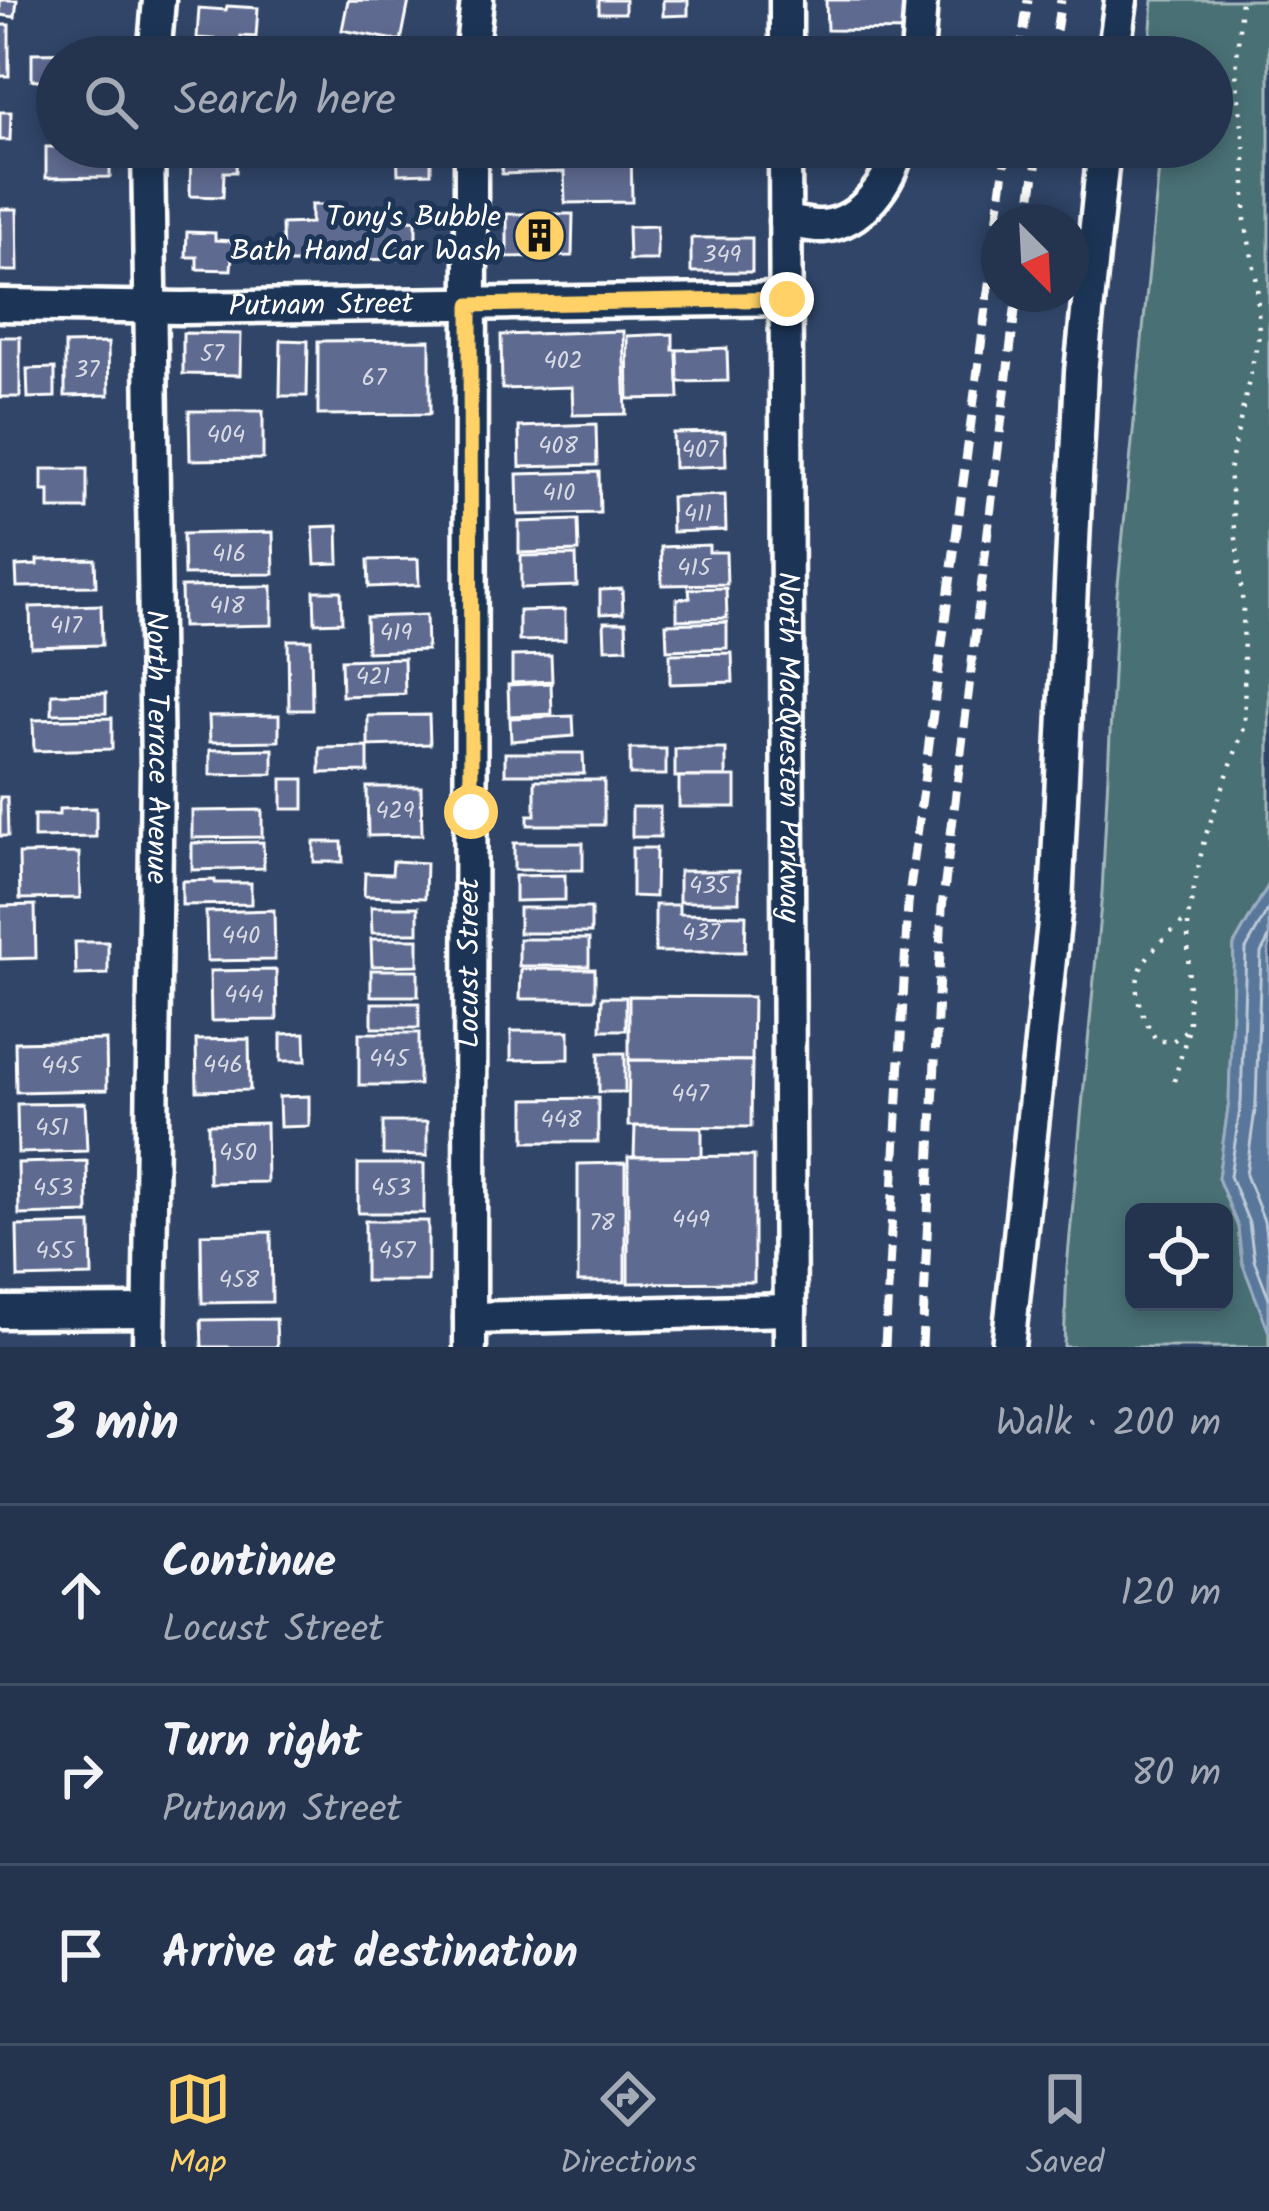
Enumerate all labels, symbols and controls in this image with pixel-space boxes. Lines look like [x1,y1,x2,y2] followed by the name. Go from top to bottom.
[36,36,1233,168] search box
[174,66,396,138] text: Search here
[78,69,144,135] icon: search
[231,194,501,276] place label: Tony's Bubble Bath Hand Car Wash
[981,204,1089,312] north arrow
[512,207,568,263] building icon: Tony's Bubble Bath Hand Car Wash
[703,236,742,275] house number: 349
[760,272,814,326] route end
[228,281,414,331] street label: Putnam Street
[200,335,225,374] house number: 57
[543,342,583,381] house number: 402
[75,351,100,390] house number: 37
[362,359,387,398] house number: 67
[207,416,245,455] house number: 404
[538,427,578,466] house number: 408
[682,431,719,470] house number: 407
[543,474,575,513] house number: 410
[684,495,712,534] house number: 411
[212,535,246,574] house number: 416
[677,549,713,588] house number: 415
[763,572,812,923] street label: North MacQuesten Parkway
[209,587,245,626] house number: 418
[50,607,83,646] house number: 417
[131,609,181,884] street label: North Terrace Avenue
[380,614,413,653] house number: 419
[356,658,390,697] house number: 421
[444,785,498,839] route start
[376,792,415,831] house number: 429
[689,867,731,906] house number: 435
[446,877,494,1048] street label: Locust Street
[682,914,721,953] house number: 437
[222,917,260,956] house number: 440
[224,976,264,1015] house number: 444
[369,1040,411,1079] house number: 445
[203,1046,243,1085] house number: 446
[41,1047,83,1086] house number: 445
[671,1075,710,1114] house number: 447
[541,1101,582,1140] house number: 448
[35,1109,69,1148] house number: 451
[219,1134,257,1173] house number: 450
[33,1169,73,1208] house number: 453
[371,1169,411,1208] house number: 453
[672,1201,710,1240] house number: 449
[1125,1203,1233,1311] map controls
[1125,1203,1233,1311] button: locate
[589,1204,615,1243] house number: 78
[36,1232,77,1271] house number: 455
[378,1232,417,1271] house number: 457
[219,1261,260,1300] house number: 458
[48,1385,179,1466] text: 3 min
[996,1394,1221,1456] text: Walk · 200 m
[162,1528,336,1600] text: Continue
[48,1562,114,1628] icon: ahead
[1120,1564,1221,1626] text: 120 m
[162,1600,383,1662] text: Locust Street
[162,1708,362,1780] text: Turn right
[48,1742,114,1808] icon: right
[1131,1744,1221,1806] text: 80 m
[162,1780,402,1842] text: Putnam Street
[162,1919,578,1991] text: Arrive at destination
[48,1922,114,1988] icon: arrive
[165,2066,231,2191] tab: Map
[560,2066,697,2191] tab: Directions
[1026,2066,1104,2191] tab: Saved

